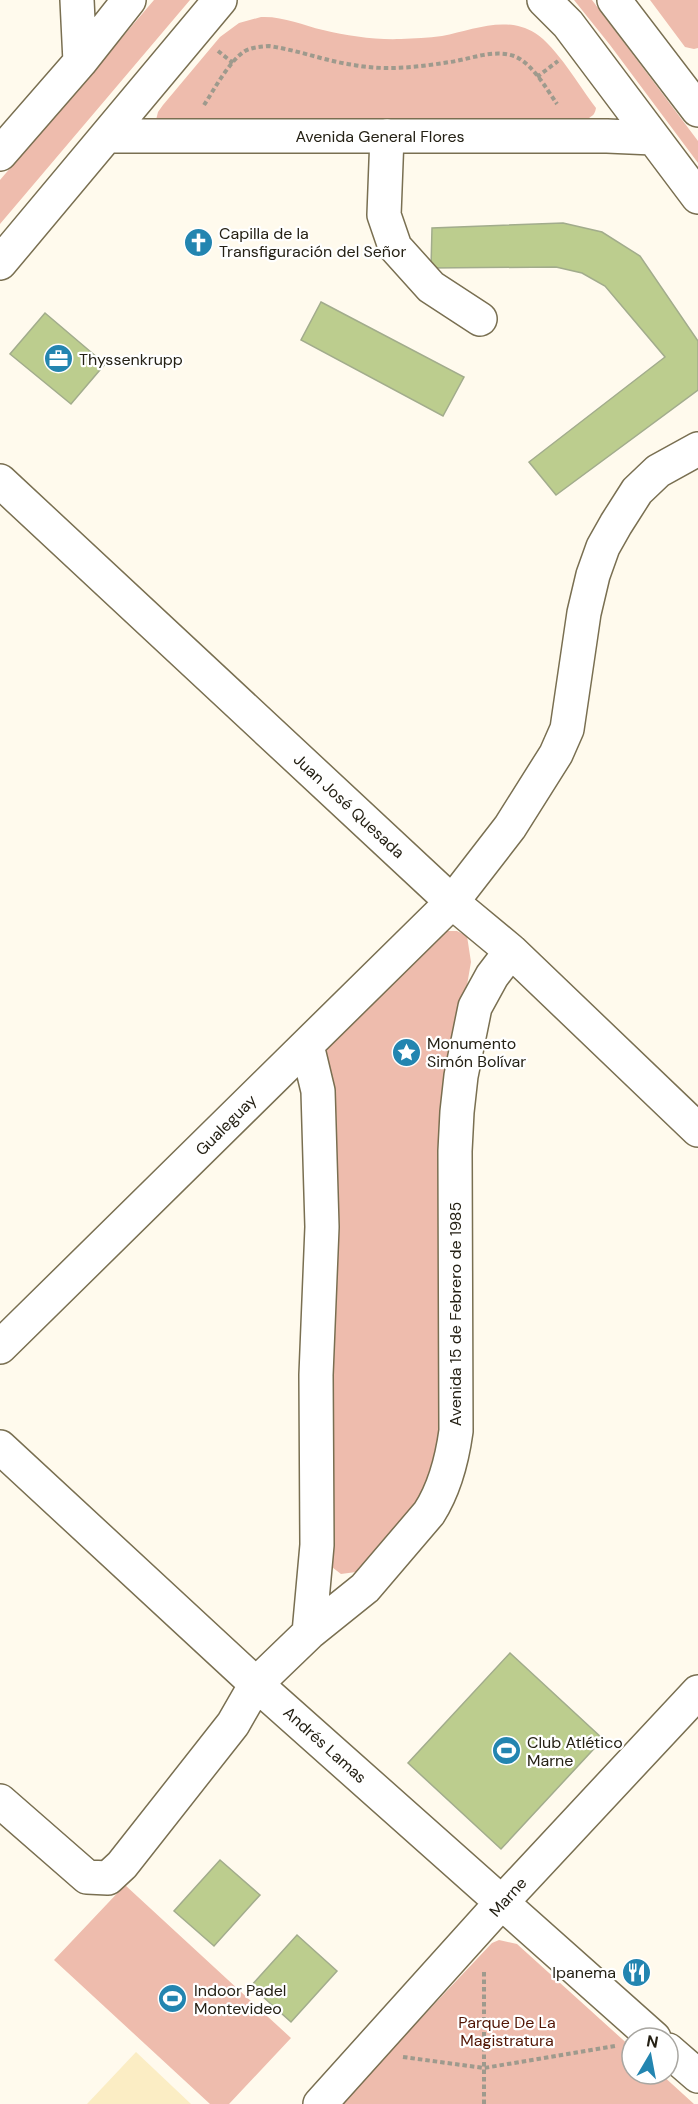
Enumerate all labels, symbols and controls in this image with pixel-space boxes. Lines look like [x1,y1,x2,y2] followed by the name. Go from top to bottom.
[295,126,465,147] street label: Avenida General Flores
[219,223,407,262] place label: Capilla de la Transfiguración del Señor
[182,226,214,258] church icon: Capilla de la Transfiguración del Señor
[42,343,74,375] office icon: Thyssenkrupp
[79,349,183,370] place label: Thyssenkrupp
[289,749,409,863] street label: Juan José Quesada
[427,1033,526,1072] place label: Monumento Simón Bolívar
[390,1036,422,1068] place icon: Monumento Simón Bolívar
[191,1090,261,1160] street label: Gualeguay
[445,1202,466,1426] street label: Avenida 15 de Febrero de 1985
[279,1702,371,1788] street label: Andrés Lamas
[527,1732,623,1771] place label: Club Atlético Marne
[490,1735,522,1767] sports icon: Club Atlético Marne
[485,1873,531,1921] street label: Marne
[621,1956,653,1988] restaurant icon: Ipanema
[552,1962,616,1983] place label: Ipanema
[194,1980,286,2019] place label: Indoor Padel Montevideo
[157,1983,189,2015] sports icon: Indoor Padel Montevideo
[458,2012,556,2051] park label: Parque De La Magistratura
[620,2026,680,2086] north arrow
[645,2030,660,2053] text: N

